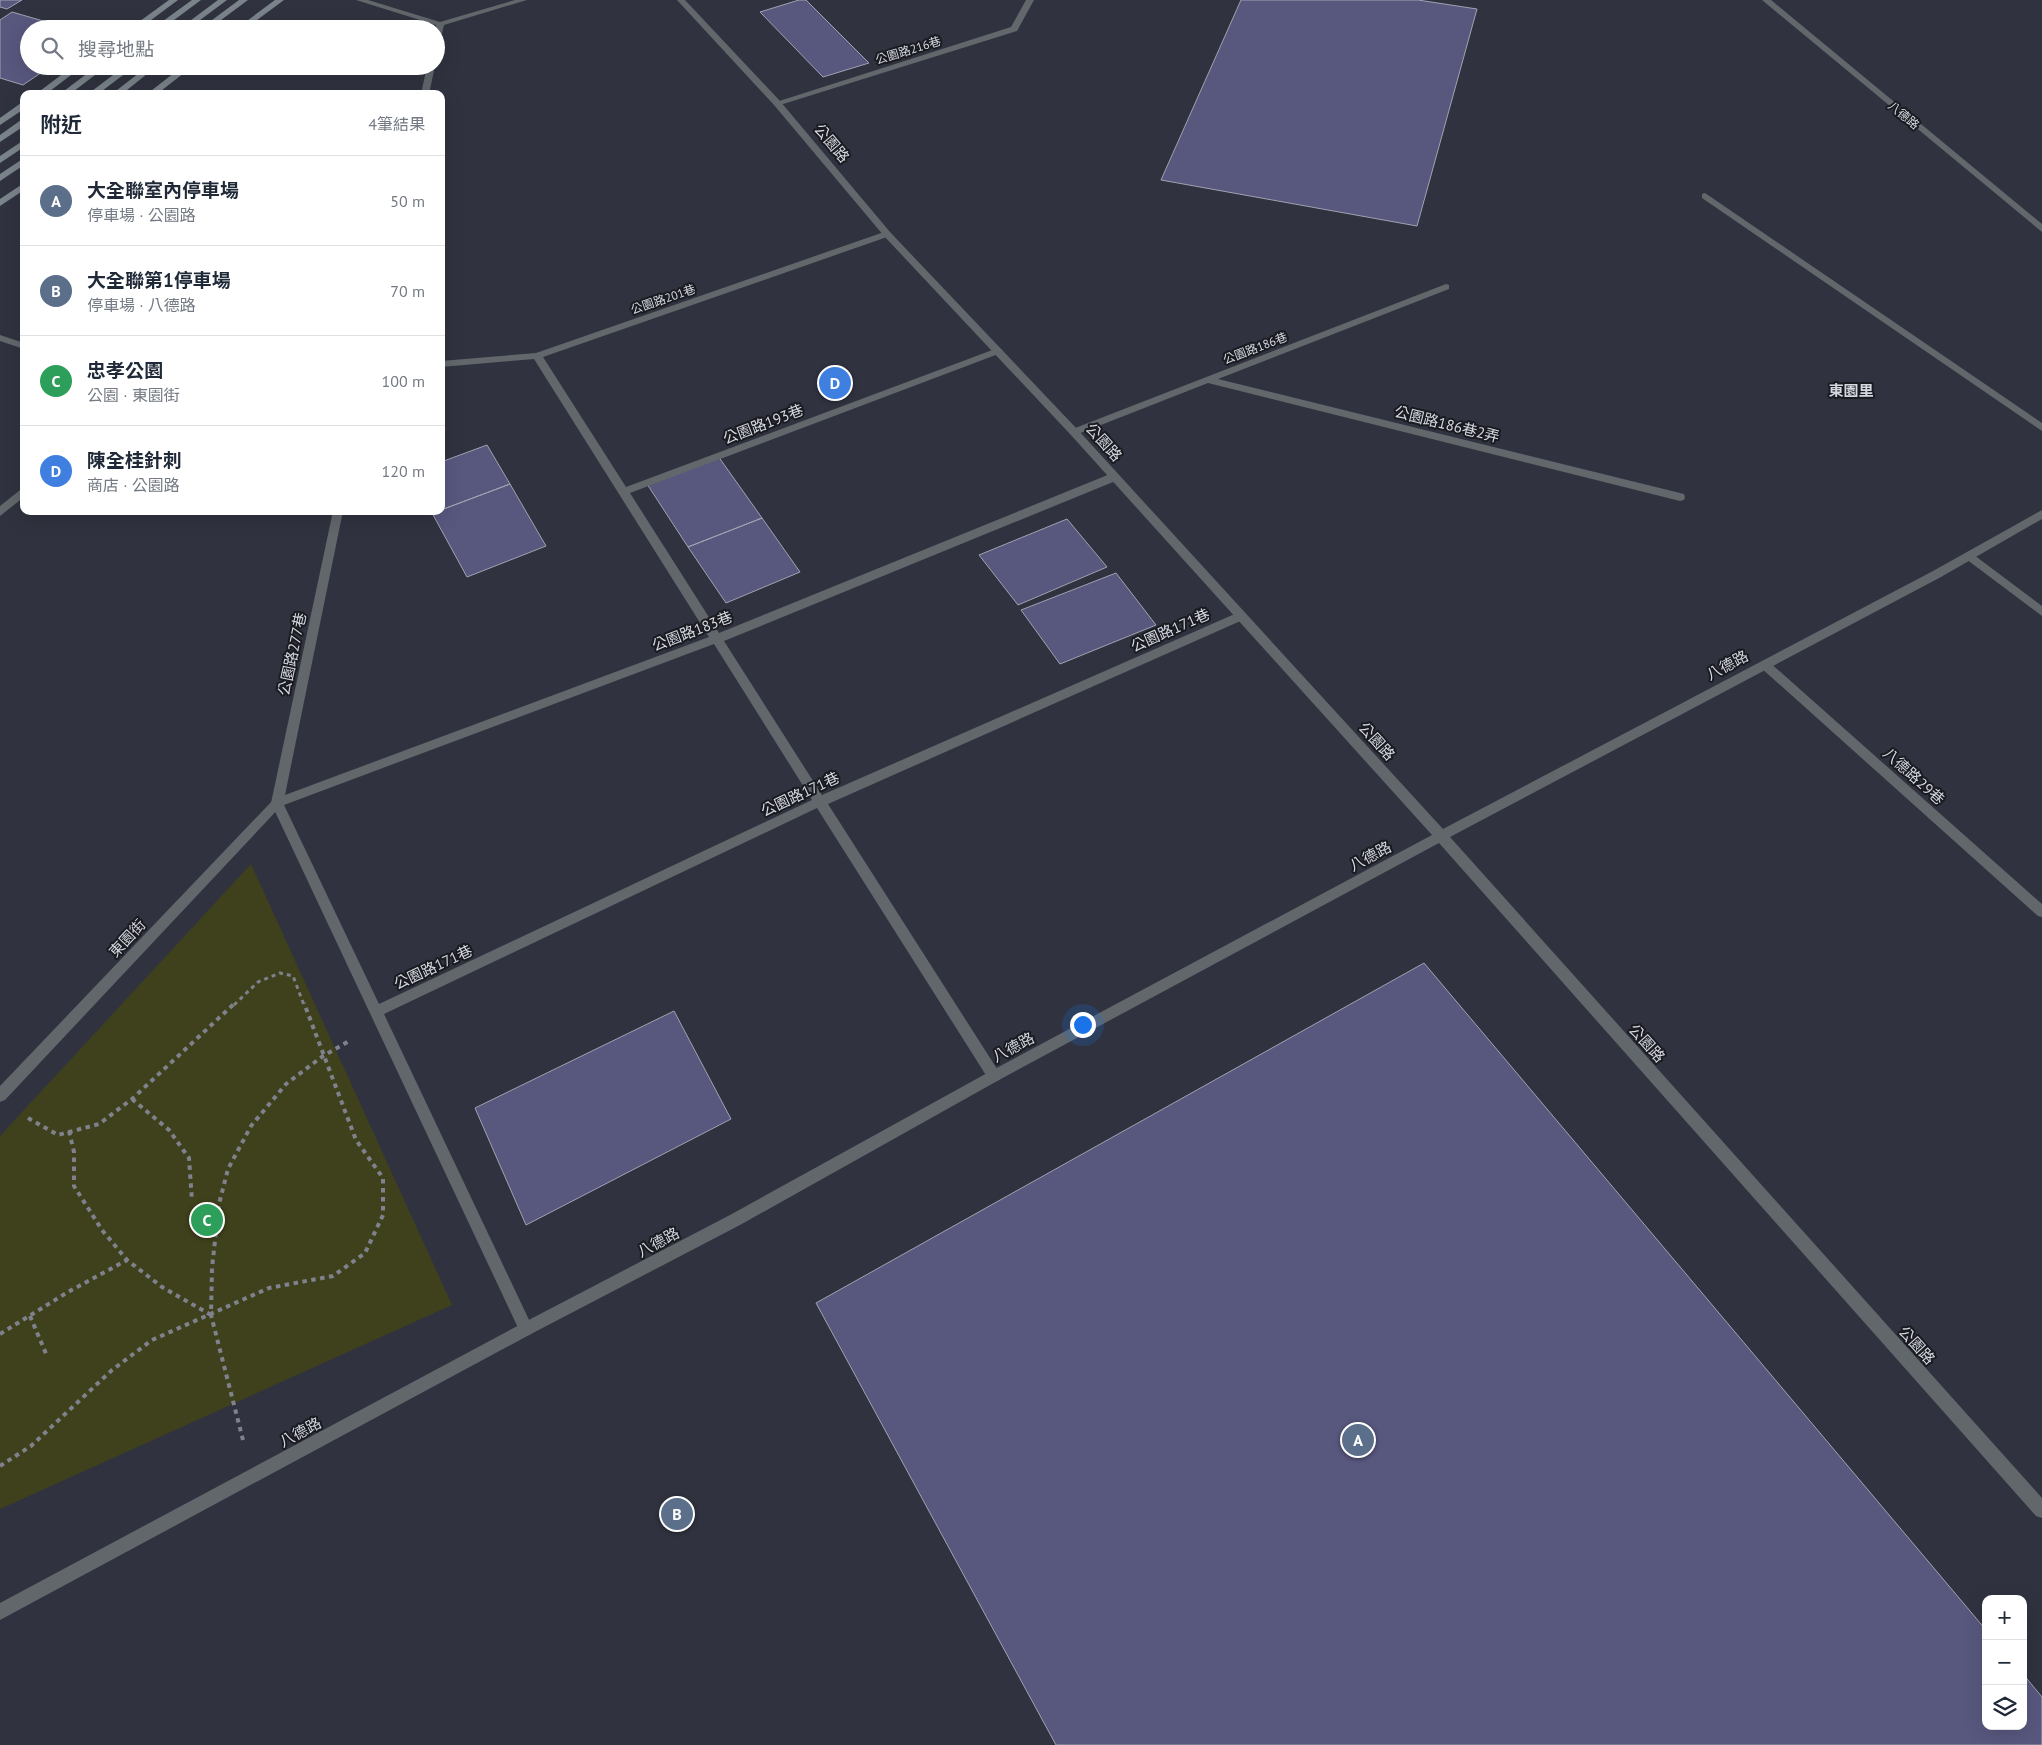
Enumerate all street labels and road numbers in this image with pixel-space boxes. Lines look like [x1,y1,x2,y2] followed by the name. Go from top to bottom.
[873,33,943,67] street label: 公園路216巷
[1885,98,1923,132] street label: 八德路
[810,120,854,166] street label: 公園路
[629,281,697,317] street label: 公園路201巷
[1221,329,1289,367] street label: 公園路186巷
[720,400,806,448] street label: 公園路193巷
[1392,402,1502,446] street label: 公園路186巷2弄
[1082,419,1126,465] street label: 公園路
[1128,604,1212,656] street label: 公園路171巷
[649,607,735,655] street label: 公園路183巷
[274,611,310,697] street label: 公園路277巷
[1703,646,1751,684] street label: 八德路
[1355,718,1399,764] street label: 公園路
[1879,743,1949,809] street label: 八德路29巷
[758,768,842,820] street label: 公園路171巷
[1346,837,1394,875] street label: 八德路
[105,915,149,961] street label: 東園街
[391,941,475,993] street label: 公園路171巷
[1625,1020,1669,1066] street label: 公園路
[989,1028,1037,1066] street label: 八德路
[634,1223,682,1261] street label: 八德路
[1895,1322,1939,1368] street label: 公園路
[276,1413,324,1451] street label: 八德路

